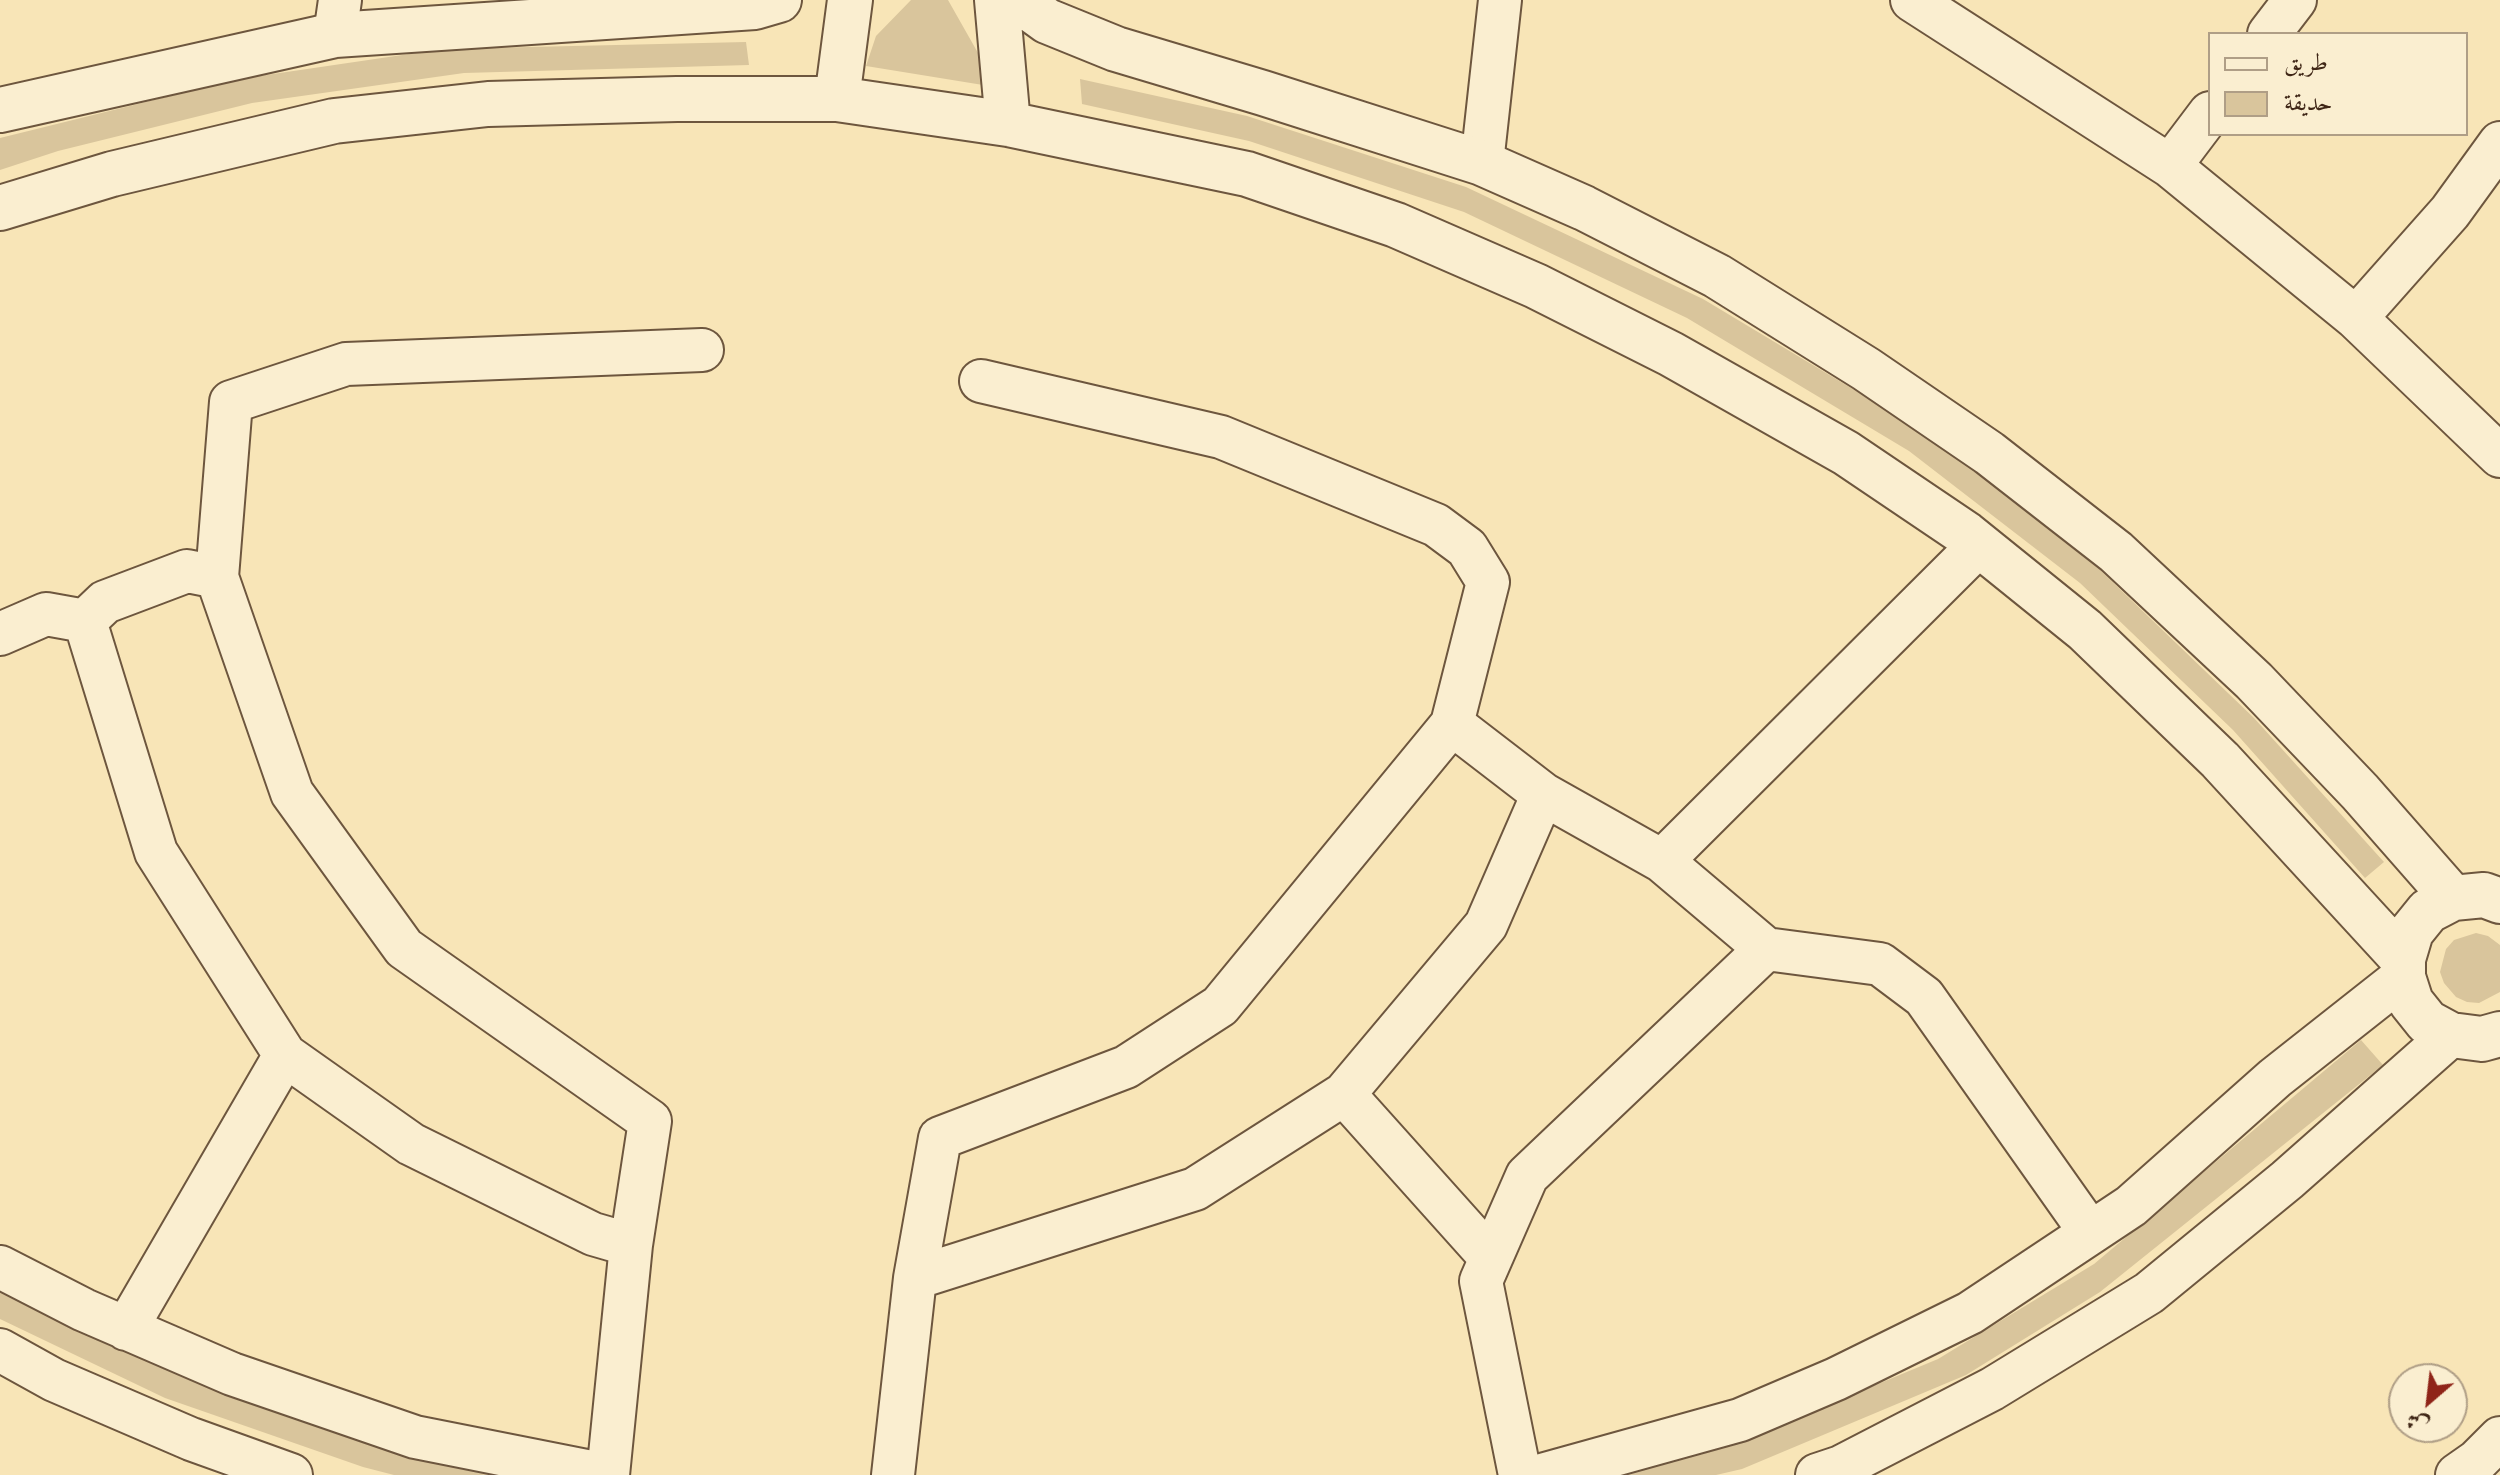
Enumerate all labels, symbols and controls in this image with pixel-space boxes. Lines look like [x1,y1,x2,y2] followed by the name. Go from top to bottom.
[2208,32,2468,136] legend
[2284,46,2328,78] text: طريق
[2284,86,2333,118] text: حديقة
[2388,1363,2468,1443] north arrow
[2401,1404,2434,1441] text: ش

